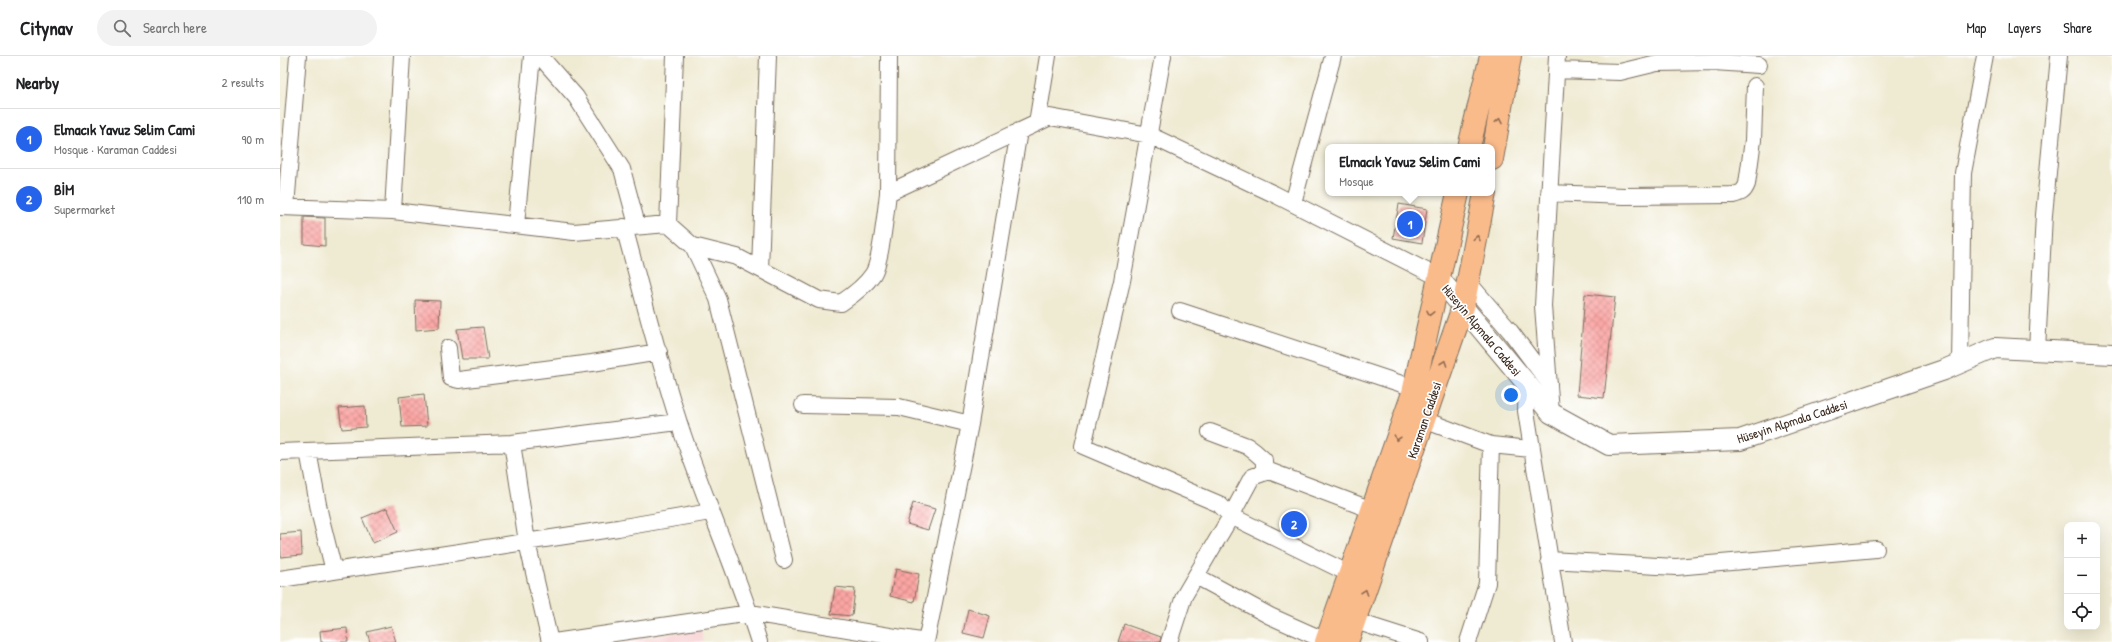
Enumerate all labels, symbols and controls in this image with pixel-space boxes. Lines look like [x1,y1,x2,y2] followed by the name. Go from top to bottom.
[97,10,377,46] search box
[20,15,73,41] text: Citynav
[111,17,133,39] icon: search
[143,17,207,38] text: Search here
[1966,18,1986,37] text: Map
[2008,18,2041,37] text: Layers
[2063,18,2092,37] text: Share
[16,71,59,94] text: Nearby
[222,73,264,91] text: 2 results
[1495,118,1503,124] one-way arrow
[54,119,195,140] text: Elmacık Yavuz Selim Cami
[27,130,31,148] text: 1
[242,130,264,148] text: 90 m
[54,140,177,158] text: Mosque · Karaman Caddesi
[1325,144,1495,196] popup
[1339,151,1481,172] text: Elmacık Yavuz Selim Cami
[1339,172,1374,190] text: Mosque
[54,179,74,200] text: BİM
[26,190,32,208] text: 2
[237,190,264,208] text: 110 m
[54,200,115,218] text: Supermarket
[1397,209,1423,239] pin: 1
[1472,235,1480,241] one-way arrow
[1438,280,1526,380] street label: Hüseyin Alpmala Caddesi
[1426,310,1434,316] one-way arrow
[1439,360,1448,367] one-way arrow
[1402,379,1446,461] street label: Karaman Caddesi
[1501,385,1521,405] your location
[1735,395,1849,447] street label: Hüseyin Alpmala Caddesi
[1393,435,1401,442] one-way arrow
[1281,509,1307,539] pin: 2
[2064,522,2100,630] map controls
[2064,522,2100,558] button: +
[2064,558,2100,594] button: −
[1360,589,1369,596] one-way arrow
[2064,594,2100,630] button: locate

